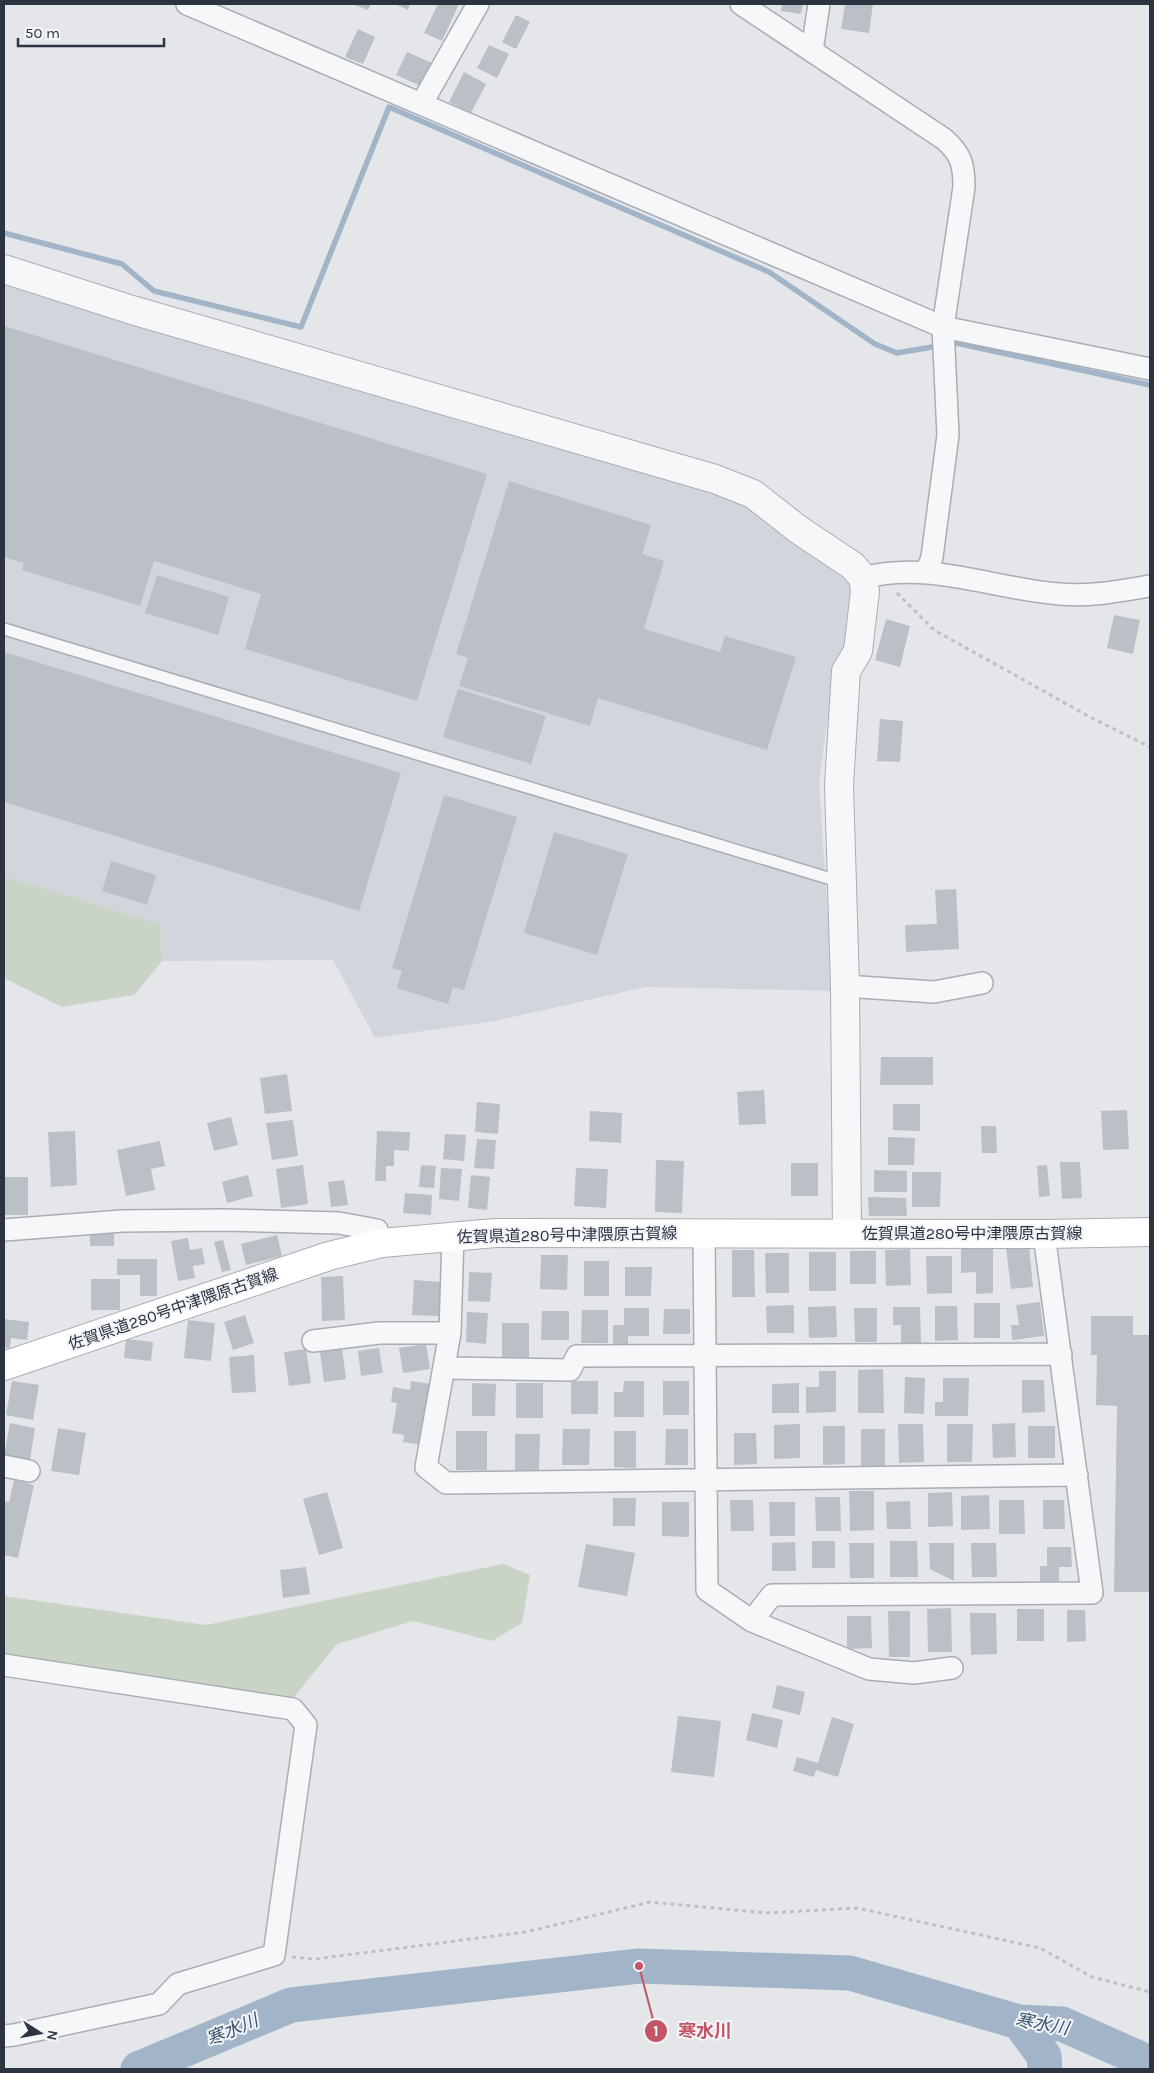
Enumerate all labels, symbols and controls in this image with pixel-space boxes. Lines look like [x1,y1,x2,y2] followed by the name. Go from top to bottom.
[18,15,164,47] scale bar
[25,24,60,42] text: 50 m
[457,1224,677,1246] street label: 佐賀県道280号中津隈原古賀線
[862,1224,1082,1243] street label: 佐賀県道280号中津隈原古賀線
[66,1264,280,1354] street label: 佐賀県道280号中津隈原古賀線
[15,2008,65,2058] north arrow
[1014,2008,1072,2040] water label: 寒水川
[203,2009,263,2051] water label: 寒水川
[643,2015,742,2048] callout: 寒水川
[678,2020,732,2042] text: 寒水川
[653,2022,659,2040] text: 1
[43,2029,62,2042] text: N

